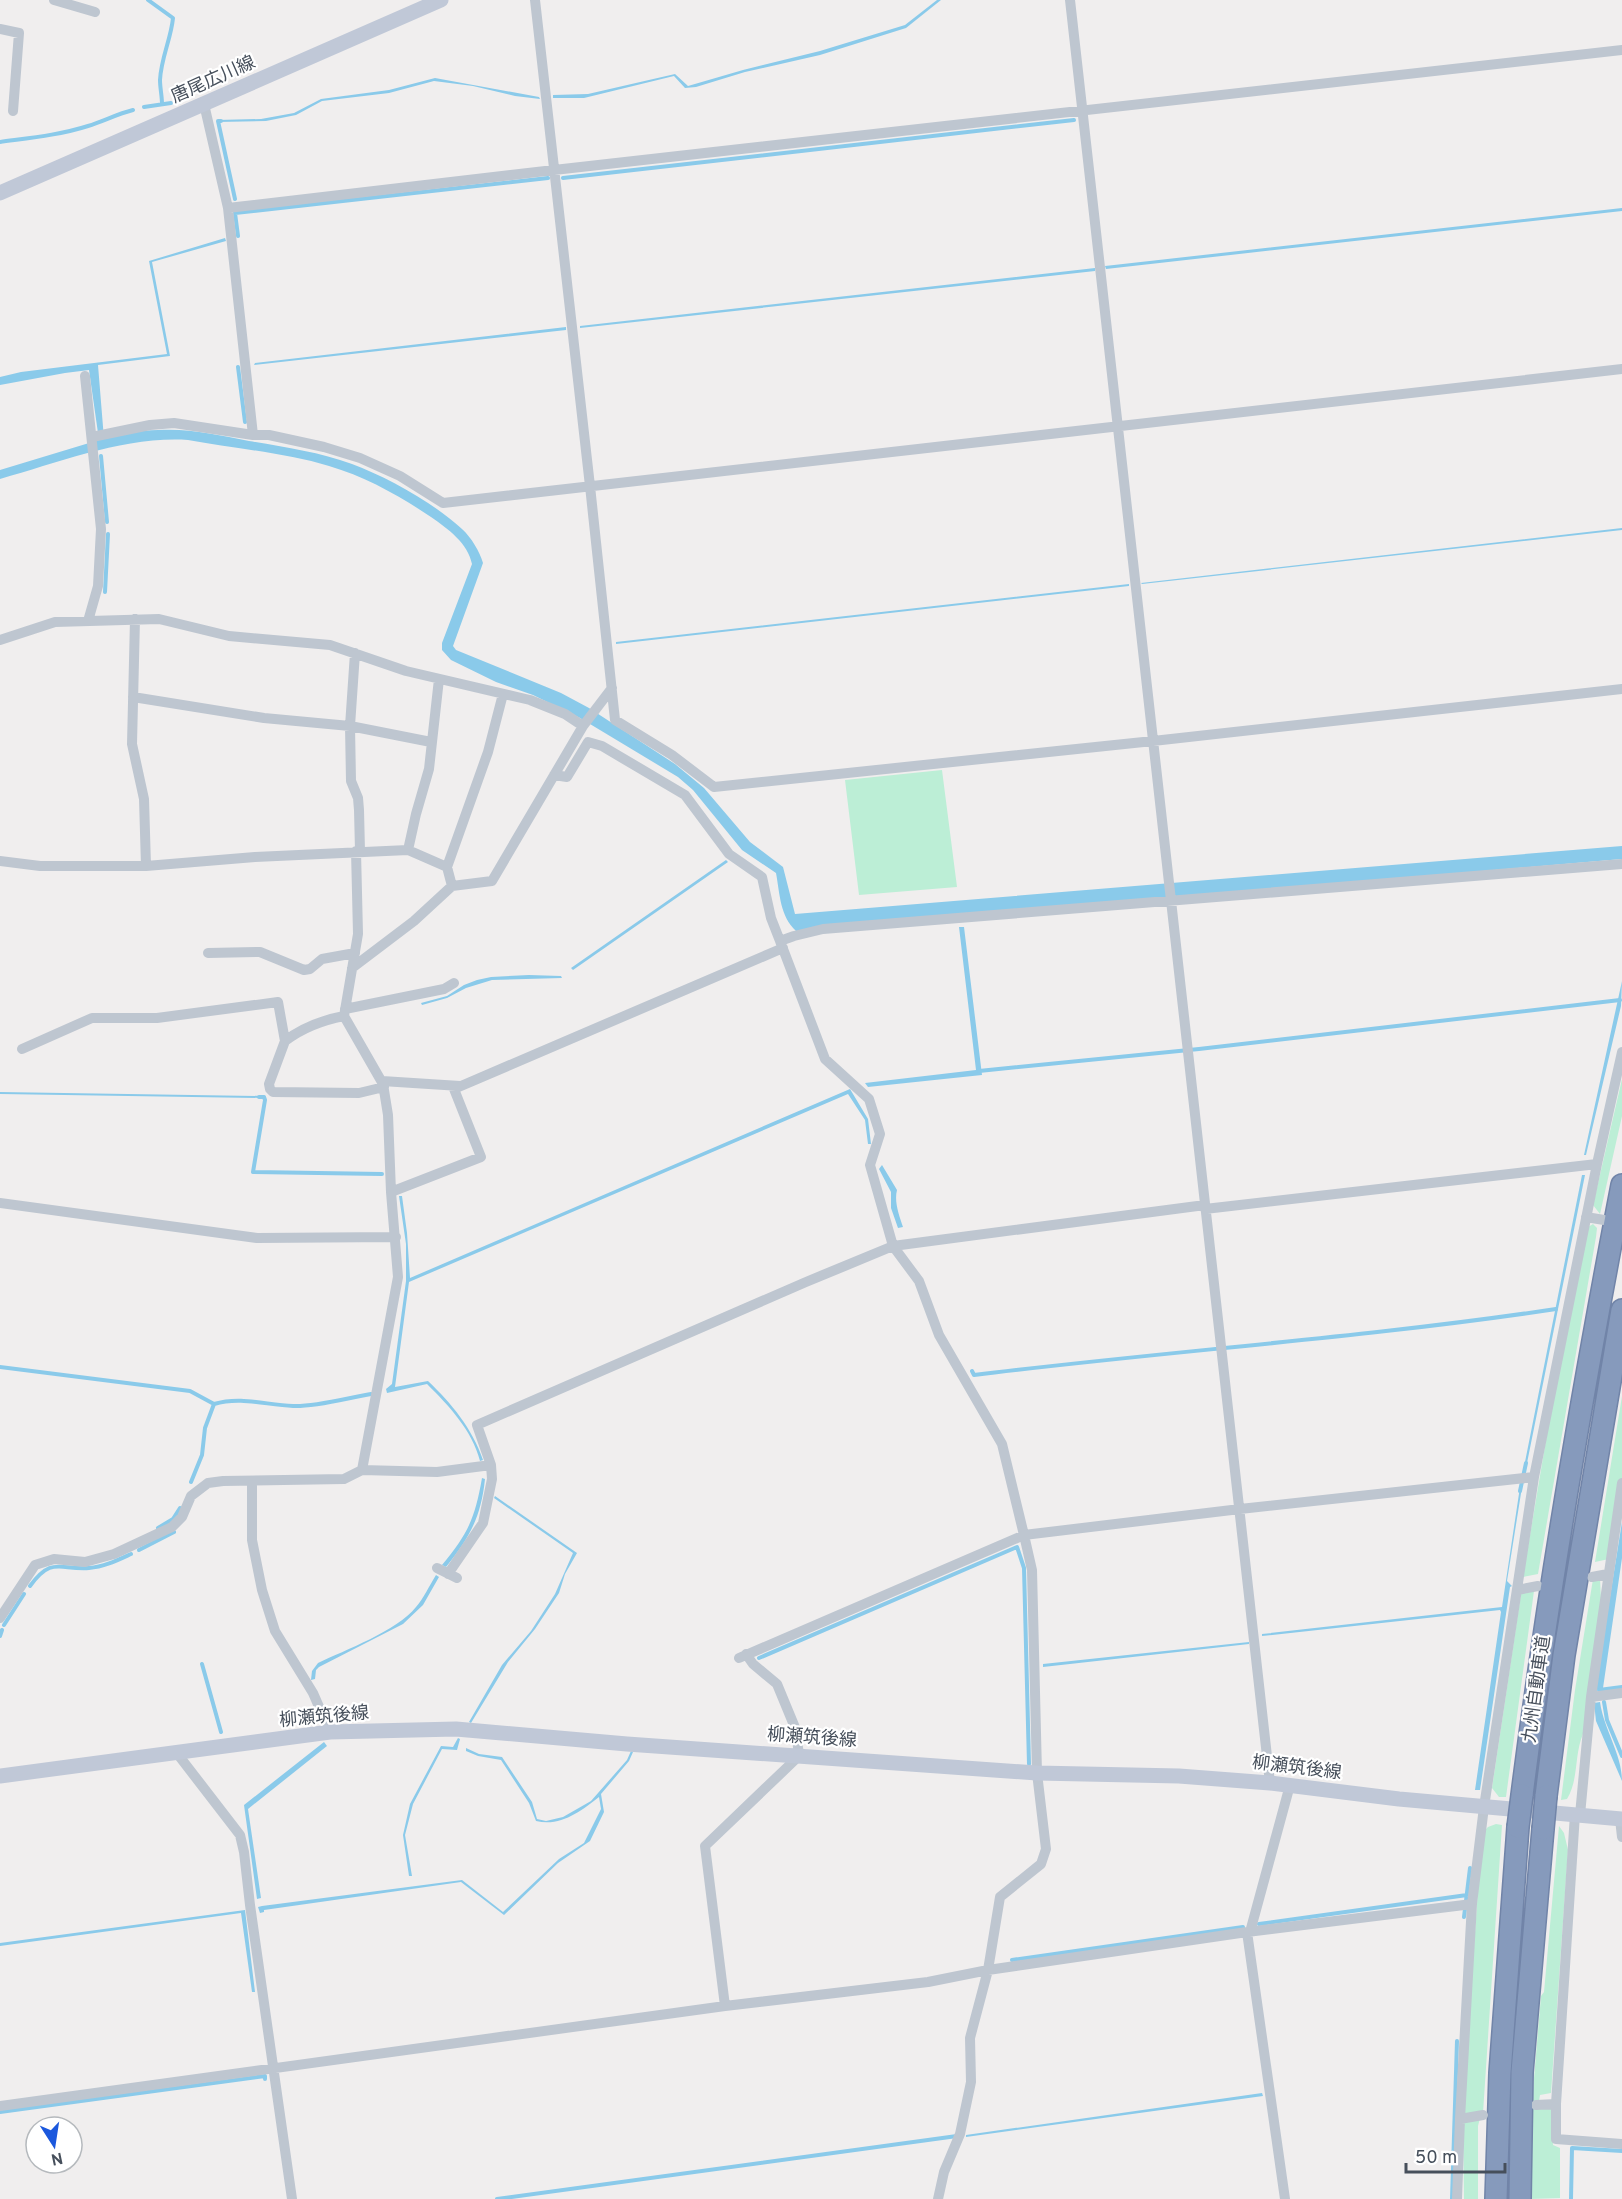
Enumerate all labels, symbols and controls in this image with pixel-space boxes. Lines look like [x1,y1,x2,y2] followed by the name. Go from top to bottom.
[168,52,259,109] street label: 唐尾広川線
[1519,1634,1556,1744] street label: 九州自動車道
[278,1702,370,1733] street label: 柳瀬筑後線
[766,1724,858,1753] street label: 柳瀬筑後線
[1251,1752,1343,1785] street label: 柳瀬筑後線
[24,2115,84,2175] north arrow
[1406,2136,1505,2174] scale bar
[49,2147,64,2169] text: N
[1415,2147,1457,2170] text: 50 m

